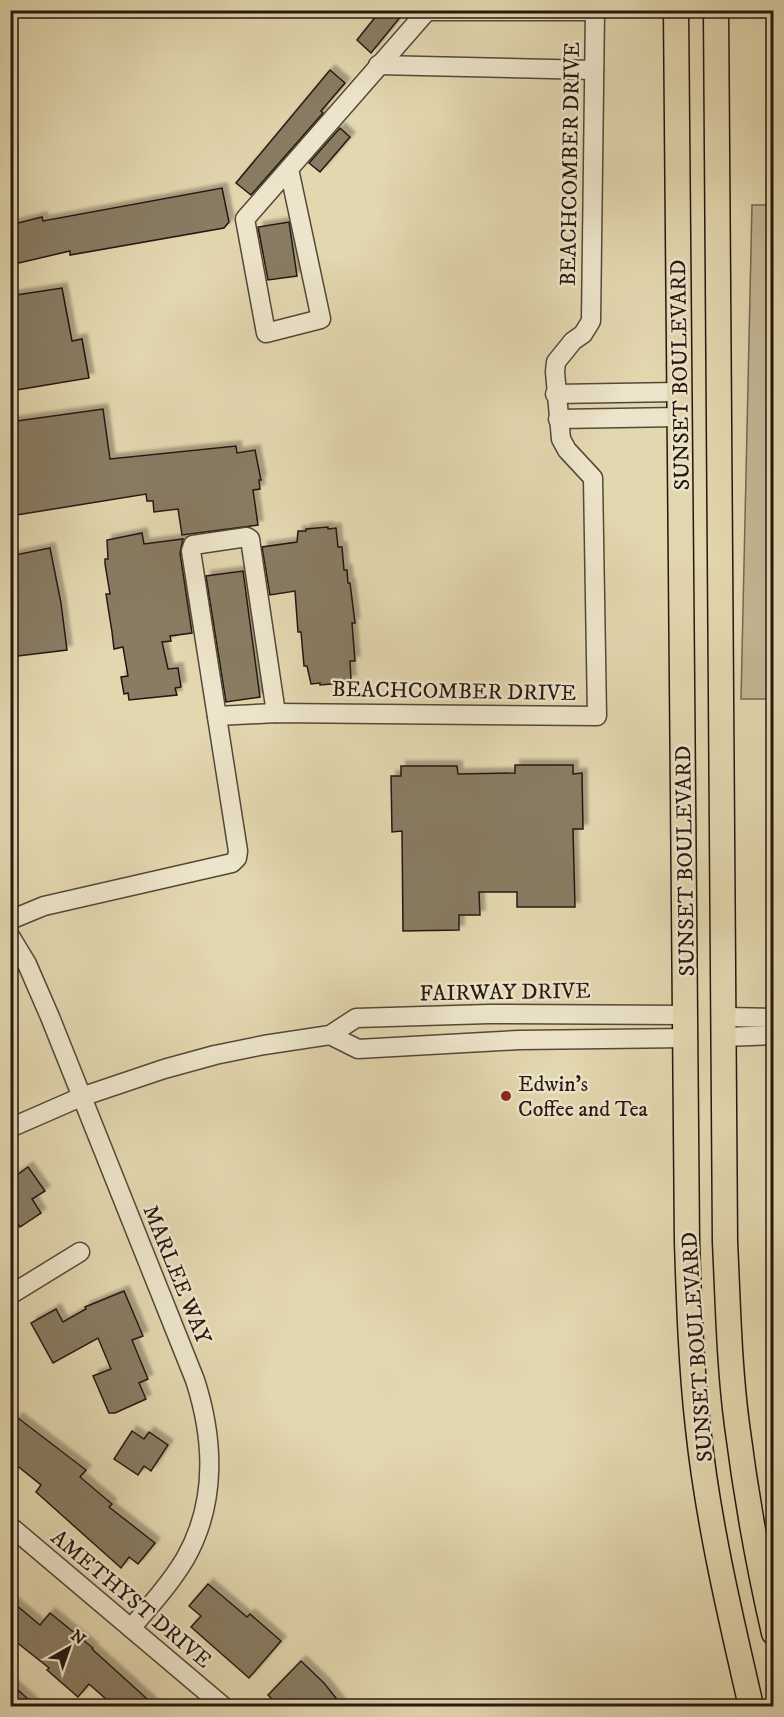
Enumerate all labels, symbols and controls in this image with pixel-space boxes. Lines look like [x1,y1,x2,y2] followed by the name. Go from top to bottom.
[555,42,586,287] street label: BEACHCOMBER DRIVE
[665,259,696,491] street label: SUNSET BOULEVARD
[331,676,576,707] street label: BEACHCOMBER DRIVE
[670,745,701,977] street label: SUNSET BOULEVARD
[419,978,591,1007] street label: FAIRWAY DRIVE
[518,1071,649,1123] place label: Edwin's Coffee and Tea
[499,1089,513,1103] marker: Edwin's Coffee and Tea
[136,1201,217,1349] street label: MARLEE WAY
[676,1231,719,1463] street label: SUNSET BOULEVARD
[45,1524,217,1674] street label: AMETHYST DRIVE
[39,1618,99,1678] north arrow
[67,1625,89,1649] text: N

